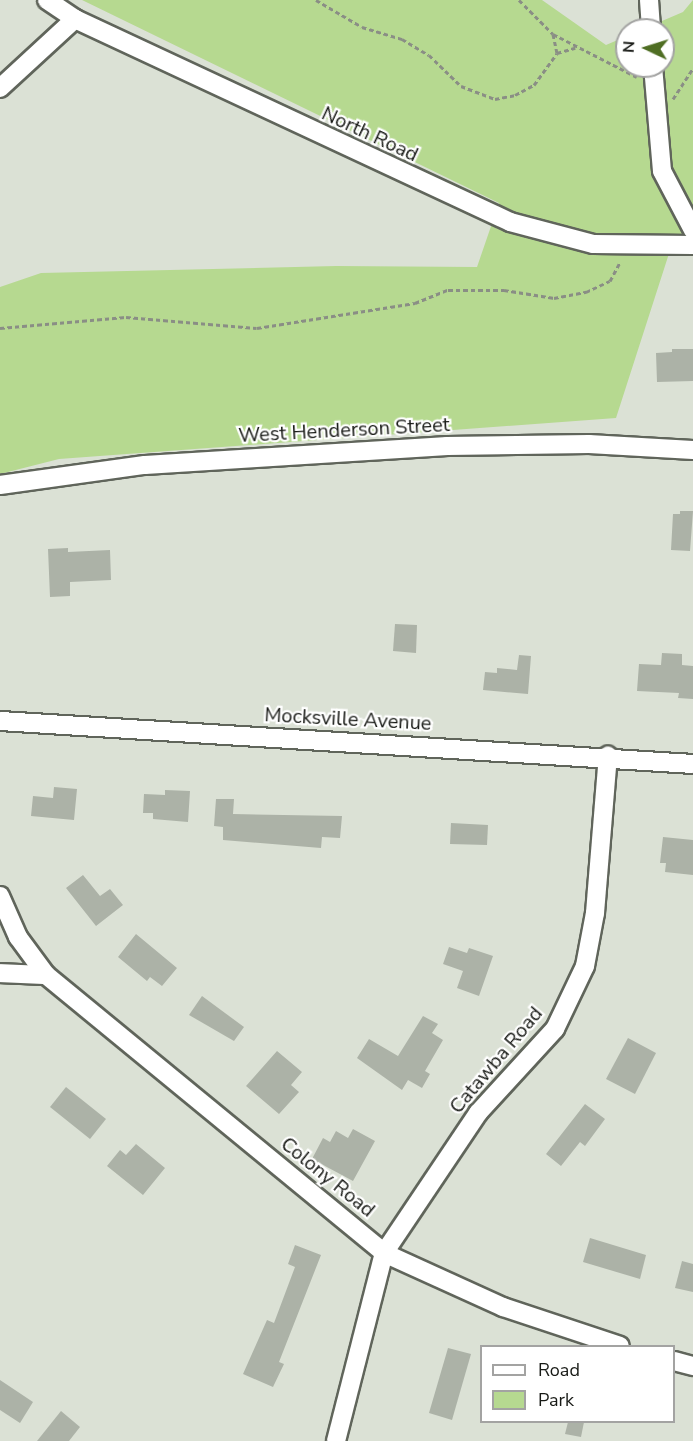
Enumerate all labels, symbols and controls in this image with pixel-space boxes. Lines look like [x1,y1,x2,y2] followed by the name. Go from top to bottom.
[615,18,675,78] north arrow
[618,40,640,54] text: N
[318,101,422,167] street label: North Road
[238,412,450,448] street label: West Henderson Street
[264,703,432,735] street label: Mocksville Avenue
[444,1002,548,1118] street label: Catawba Road
[276,1132,380,1222] street label: Colony Road
[480,1345,675,1423] legend
[538,1358,580,1382] text: Road
[538,1388,574,1412] text: Park

